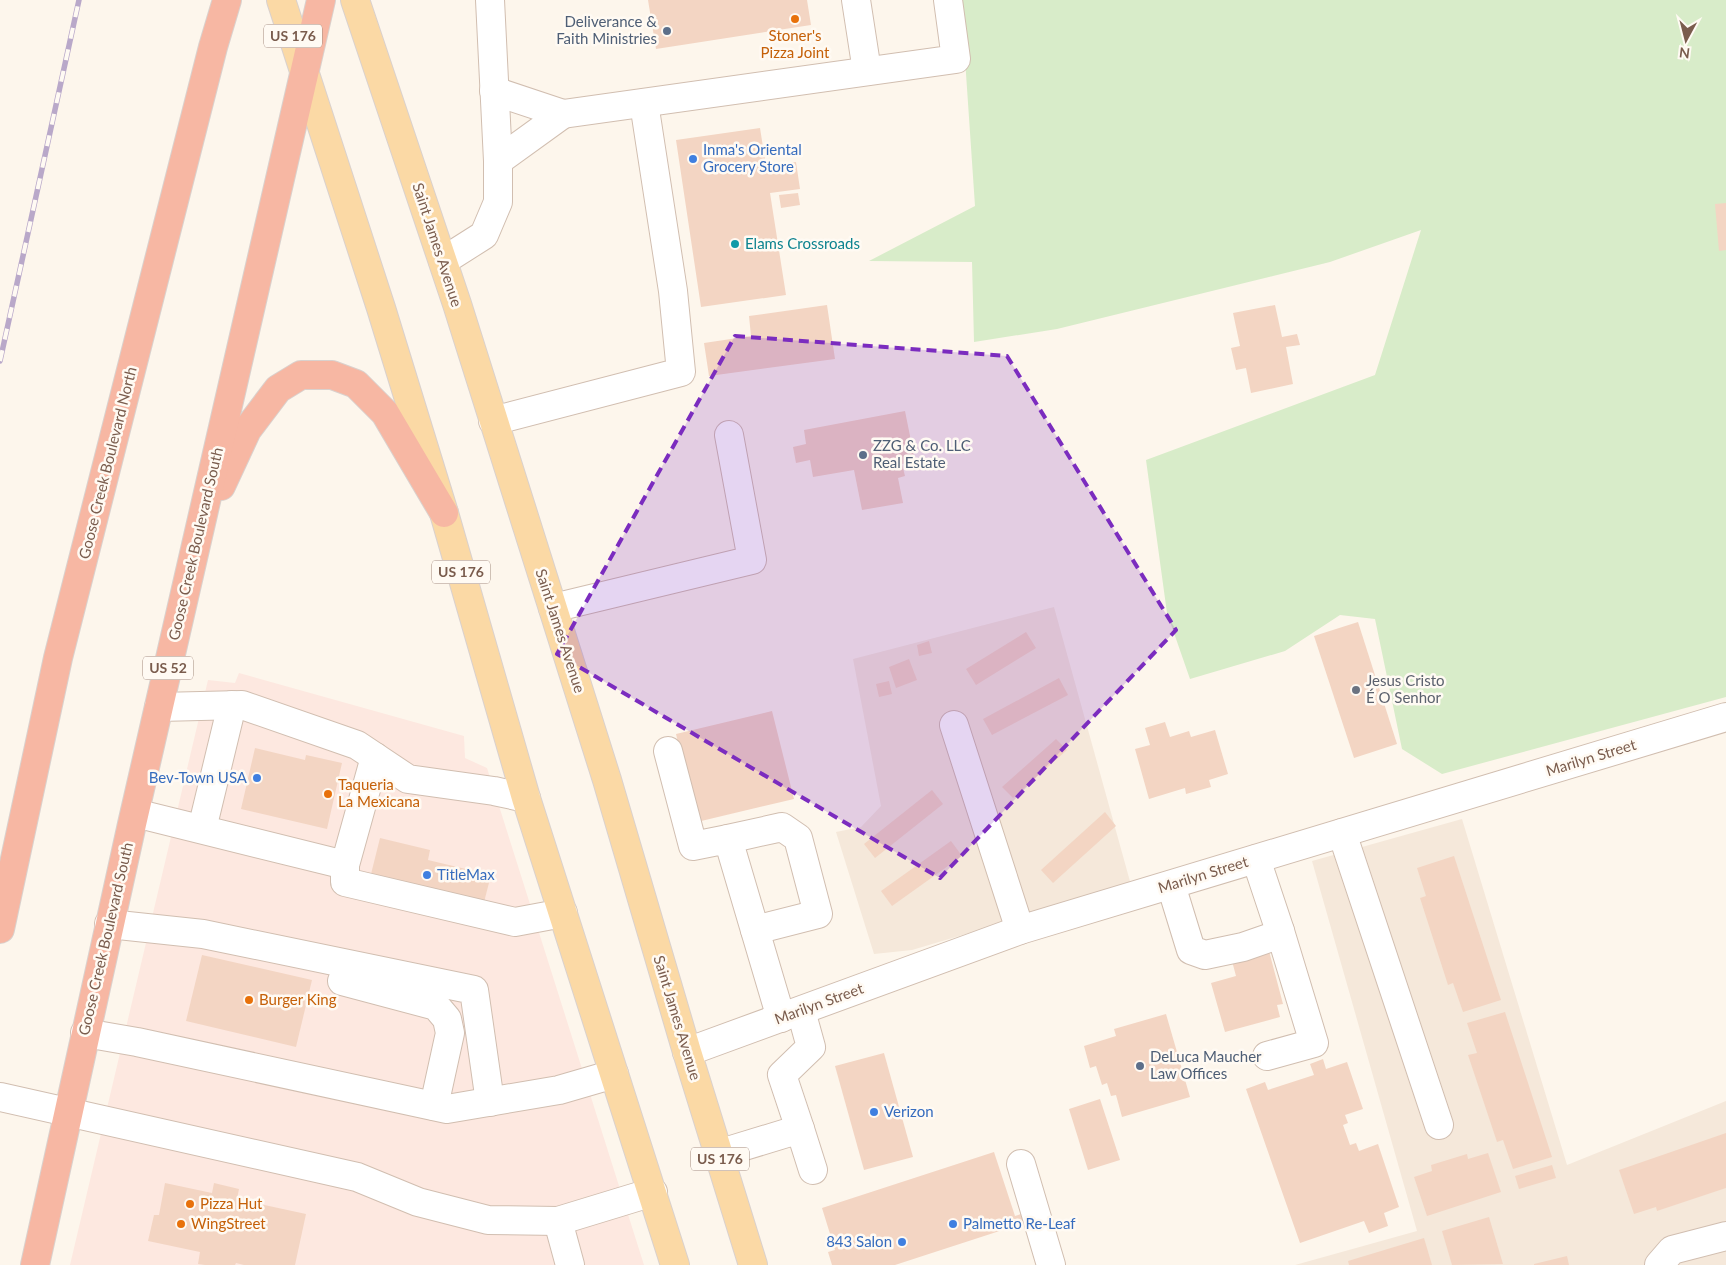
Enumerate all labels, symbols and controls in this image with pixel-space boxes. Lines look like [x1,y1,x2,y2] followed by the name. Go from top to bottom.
[556,12,657,47] place label: Deliverance & Faith Ministries
[789,13,801,25] marker: Stoner's Pizza Joint
[1661,15,1711,65] north arrow
[264,24,322,48] road number: US 176
[661,25,673,37] marker: Deliverance & Faith Ministries
[761,26,830,61] place label: Stoner's Pizza Joint
[1678,44,1691,62] text: N
[703,140,802,175] place label: Inma's Oriental Grocery Store
[687,153,699,165] marker: Inma's Oriental Grocery Store
[409,180,467,309] street label: Saint James Avenue
[745,234,860,252] place label: Elams Crossroads
[729,238,741,250] marker: Elams Crossroads
[74,365,140,561] street label: Goose Creek Boulevard North
[873,436,971,471] place label: ZZG & Co. LLC Real Estate
[164,446,226,642] street label: Goose Creek Boulevard South
[857,449,869,461] marker: ZZG & Co. LLC Real Estate
[432,560,490,584] road number: US 176
[532,566,590,695] street label: Saint James Avenue
[143,656,193,680] road number: US 52
[1366,671,1445,706] place label: Jesus Cristo É O Senhor
[1350,684,1362,696] marker: Jesus Cristo É O Senhor
[1544,735,1638,779] street label: Marilyn Street
[149,768,248,786] place label: Bev-Town USA
[251,772,263,784] marker: Bev-Town USA
[338,775,420,810] place label: Taqueria La Mexicana
[322,788,334,800] marker: Taqueria La Mexicana
[74,841,136,1037] street label: Goose Creek Boulevard South
[1156,852,1250,896] street label: Marilyn Street
[437,865,495,883] place label: TitleMax
[421,869,433,881] marker: TitleMax
[650,953,705,1082] street label: Saint James Avenue
[772,978,866,1027] street label: Marilyn Street
[259,990,337,1008] place label: Burger King
[243,994,255,1006] marker: Burger King
[1150,1047,1262,1082] place label: DeLuca Maucher Law Offices
[1134,1060,1146,1072] marker: DeLuca Maucher Law Offices
[884,1102,934,1120] place label: Verizon
[868,1106,880,1118] marker: Verizon
[691,1148,749,1170] road number: US 176
[200,1194,263,1212] place label: Pizza Hut
[184,1198,196,1210] marker: Pizza Hut
[191,1214,266,1232] place label: WingStreet
[963,1214,1076,1232] place label: Palmetto Re-Leaf
[175,1218,187,1230] marker: WingStreet
[947,1218,959,1230] marker: Palmetto Re-Leaf
[826,1232,892,1250] place label: 843 Salon
[896,1236,908,1248] marker: 843 Salon

